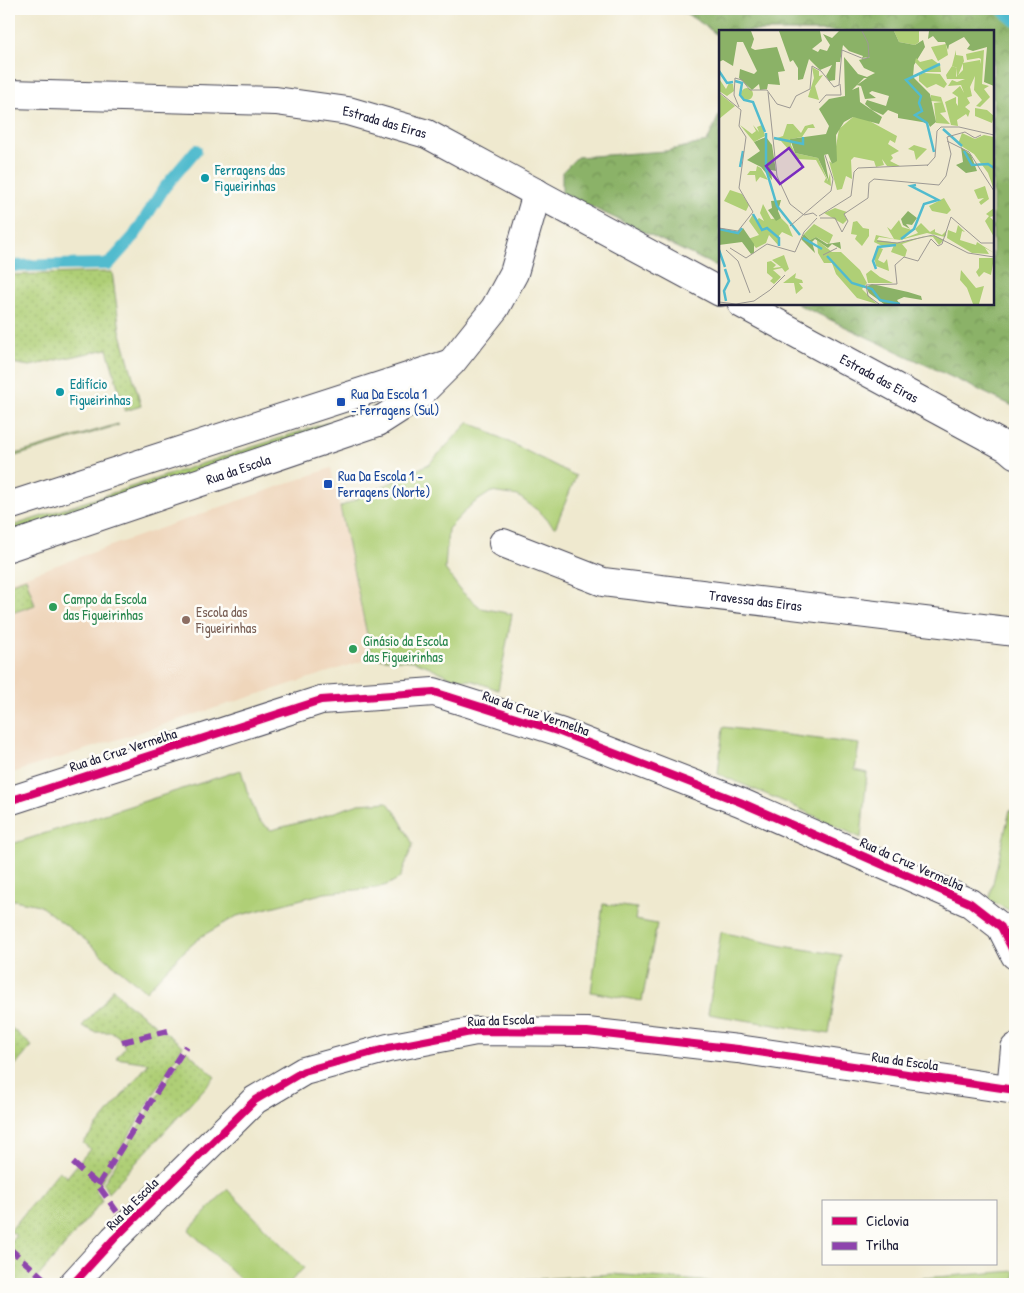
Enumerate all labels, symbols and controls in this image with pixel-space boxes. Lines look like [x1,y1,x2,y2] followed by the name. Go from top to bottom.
[719,30,994,305] inset map
[342,100,429,142] street label: Estrada das Eiras
[214,160,285,196] place label: Ferragens das Figueirinhas
[199,172,211,184] marker: Ferragens das Figueirinhas
[837,349,922,407] street label: Estrada das Eiras
[69,374,131,410] place label: Edifício Figueirinhas
[351,384,439,420] place label: Rua Da Escola 1 - Ferragens (Sul)
[54,386,66,398] marker: Edifício Figueirinhas
[335,396,347,408] marker: Rua Da Escola 1 - Ferragens (Sul)
[203,449,273,489] street label: Rua da Escola
[337,466,430,502] place label: Rua Da Escola 1 - Ferragens (Norte)
[322,478,334,490] marker: Rua Da Escola 1 - Ferragens (Norte)
[708,585,803,615] street label: Travessa das Eiras
[63,589,147,625] place label: Campo da Escola das Figueirinhas
[47,601,59,613] marker: Campo da Escola das Figueirinhas
[195,602,257,638] place label: Escola das Figueirinhas
[180,614,192,626] marker: Escola das Figueirinhas
[363,631,449,667] place label: Ginásio da Escola das Figueirinhas
[347,643,359,655] marker: Ginásio da Escola das Figueirinhas
[480,685,593,740] street label: Rua da Cruz Vermelha
[67,723,179,776] street label: Rua da Cruz Vermelha
[857,832,968,895] street label: Rua da Cruz Vermelha
[467,1009,535,1030] street label: Rua da Escola
[871,1046,940,1075] street label: Rua da Escola
[101,1173,162,1234] street label: Rua da Escola
[822,1200,996,1266] legend
[866,1210,909,1231] text: Ciclovia
[866,1234,898,1255] text: Trilha

